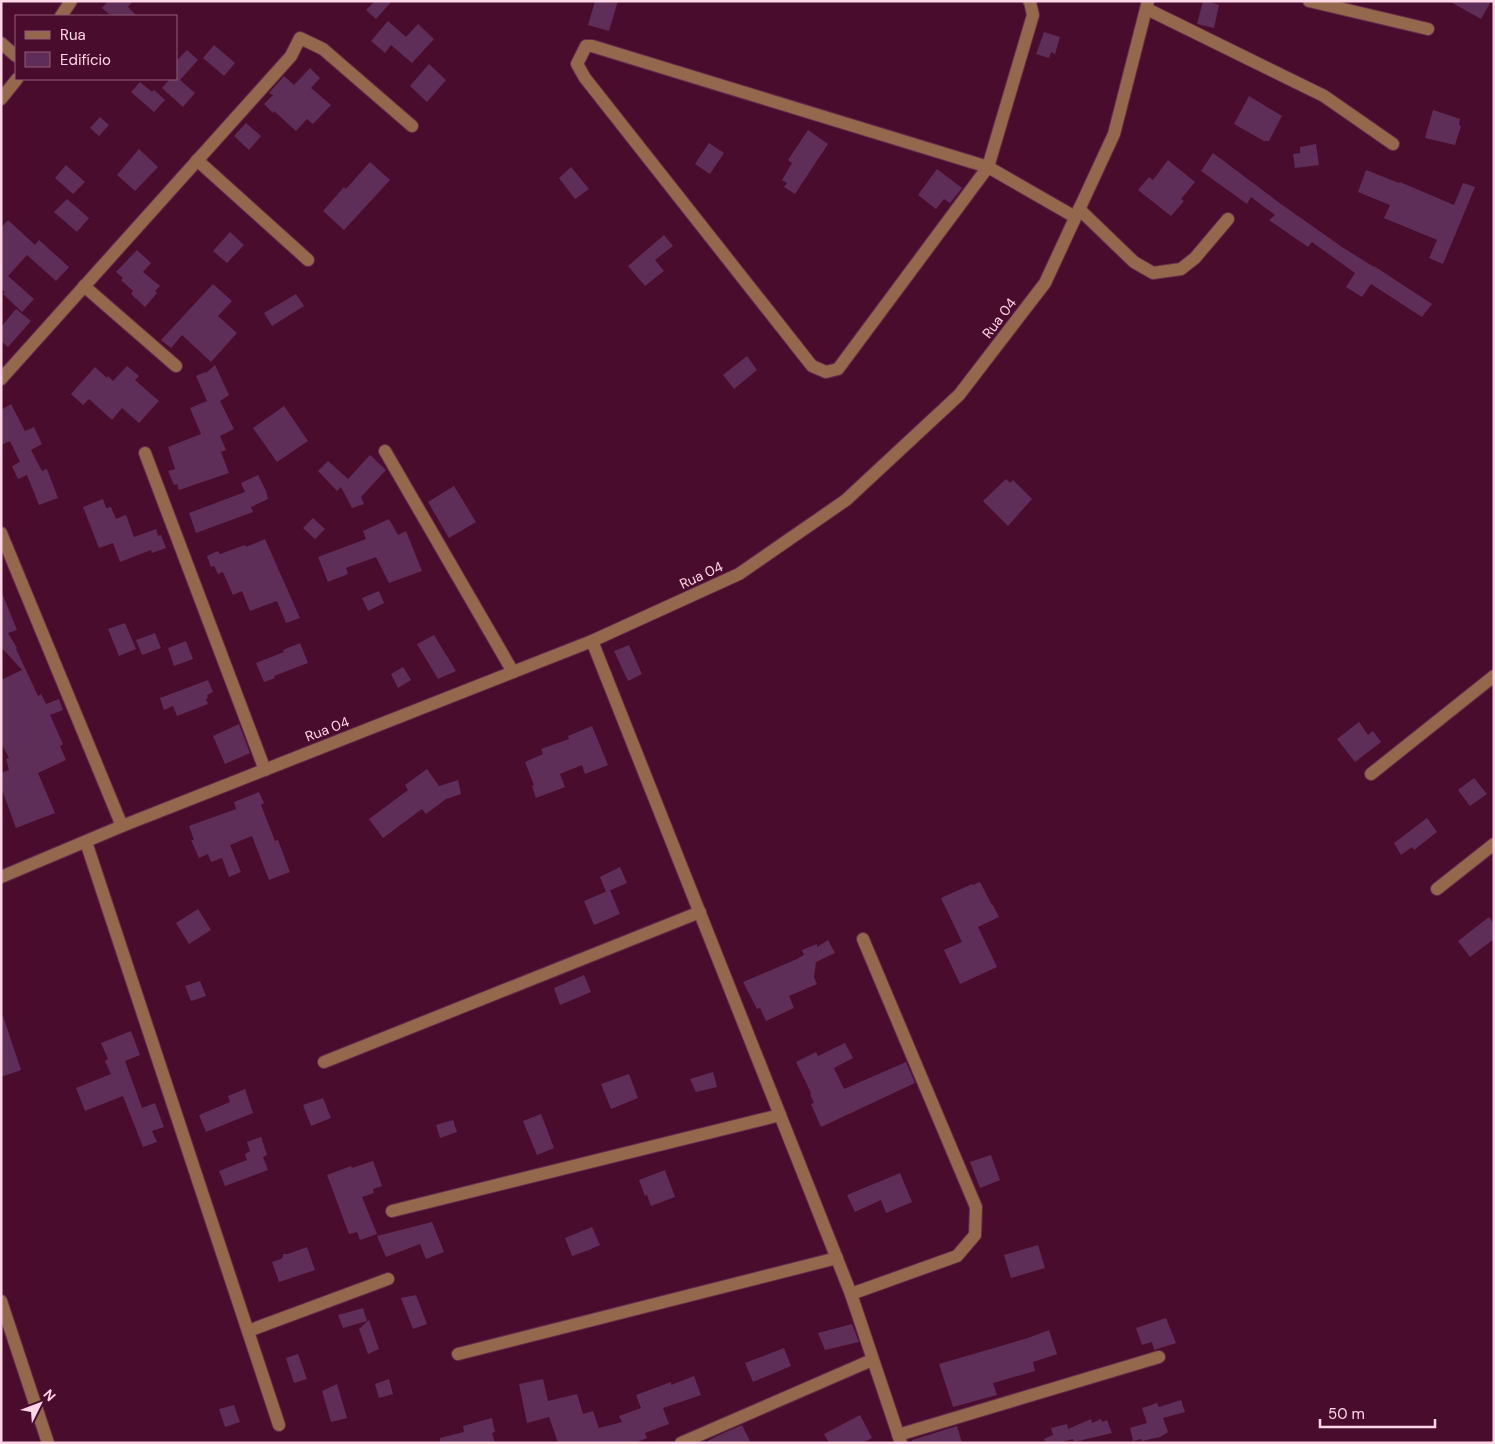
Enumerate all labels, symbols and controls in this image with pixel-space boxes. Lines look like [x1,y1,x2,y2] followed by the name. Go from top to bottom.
[15,15,178,80] legend
[60,25,86,45] text: Rua
[60,50,111,70] text: Edifício
[978,294,1020,342] street label: Rua 04
[676,557,726,593] street label: Rua 04
[302,712,352,746] street label: Rua 04
[15,1379,65,1429] north arrow
[40,1385,60,1405] text: N
[1320,1396,1435,1428] scale bar
[1328,1404,1365,1424] text: 50 m

